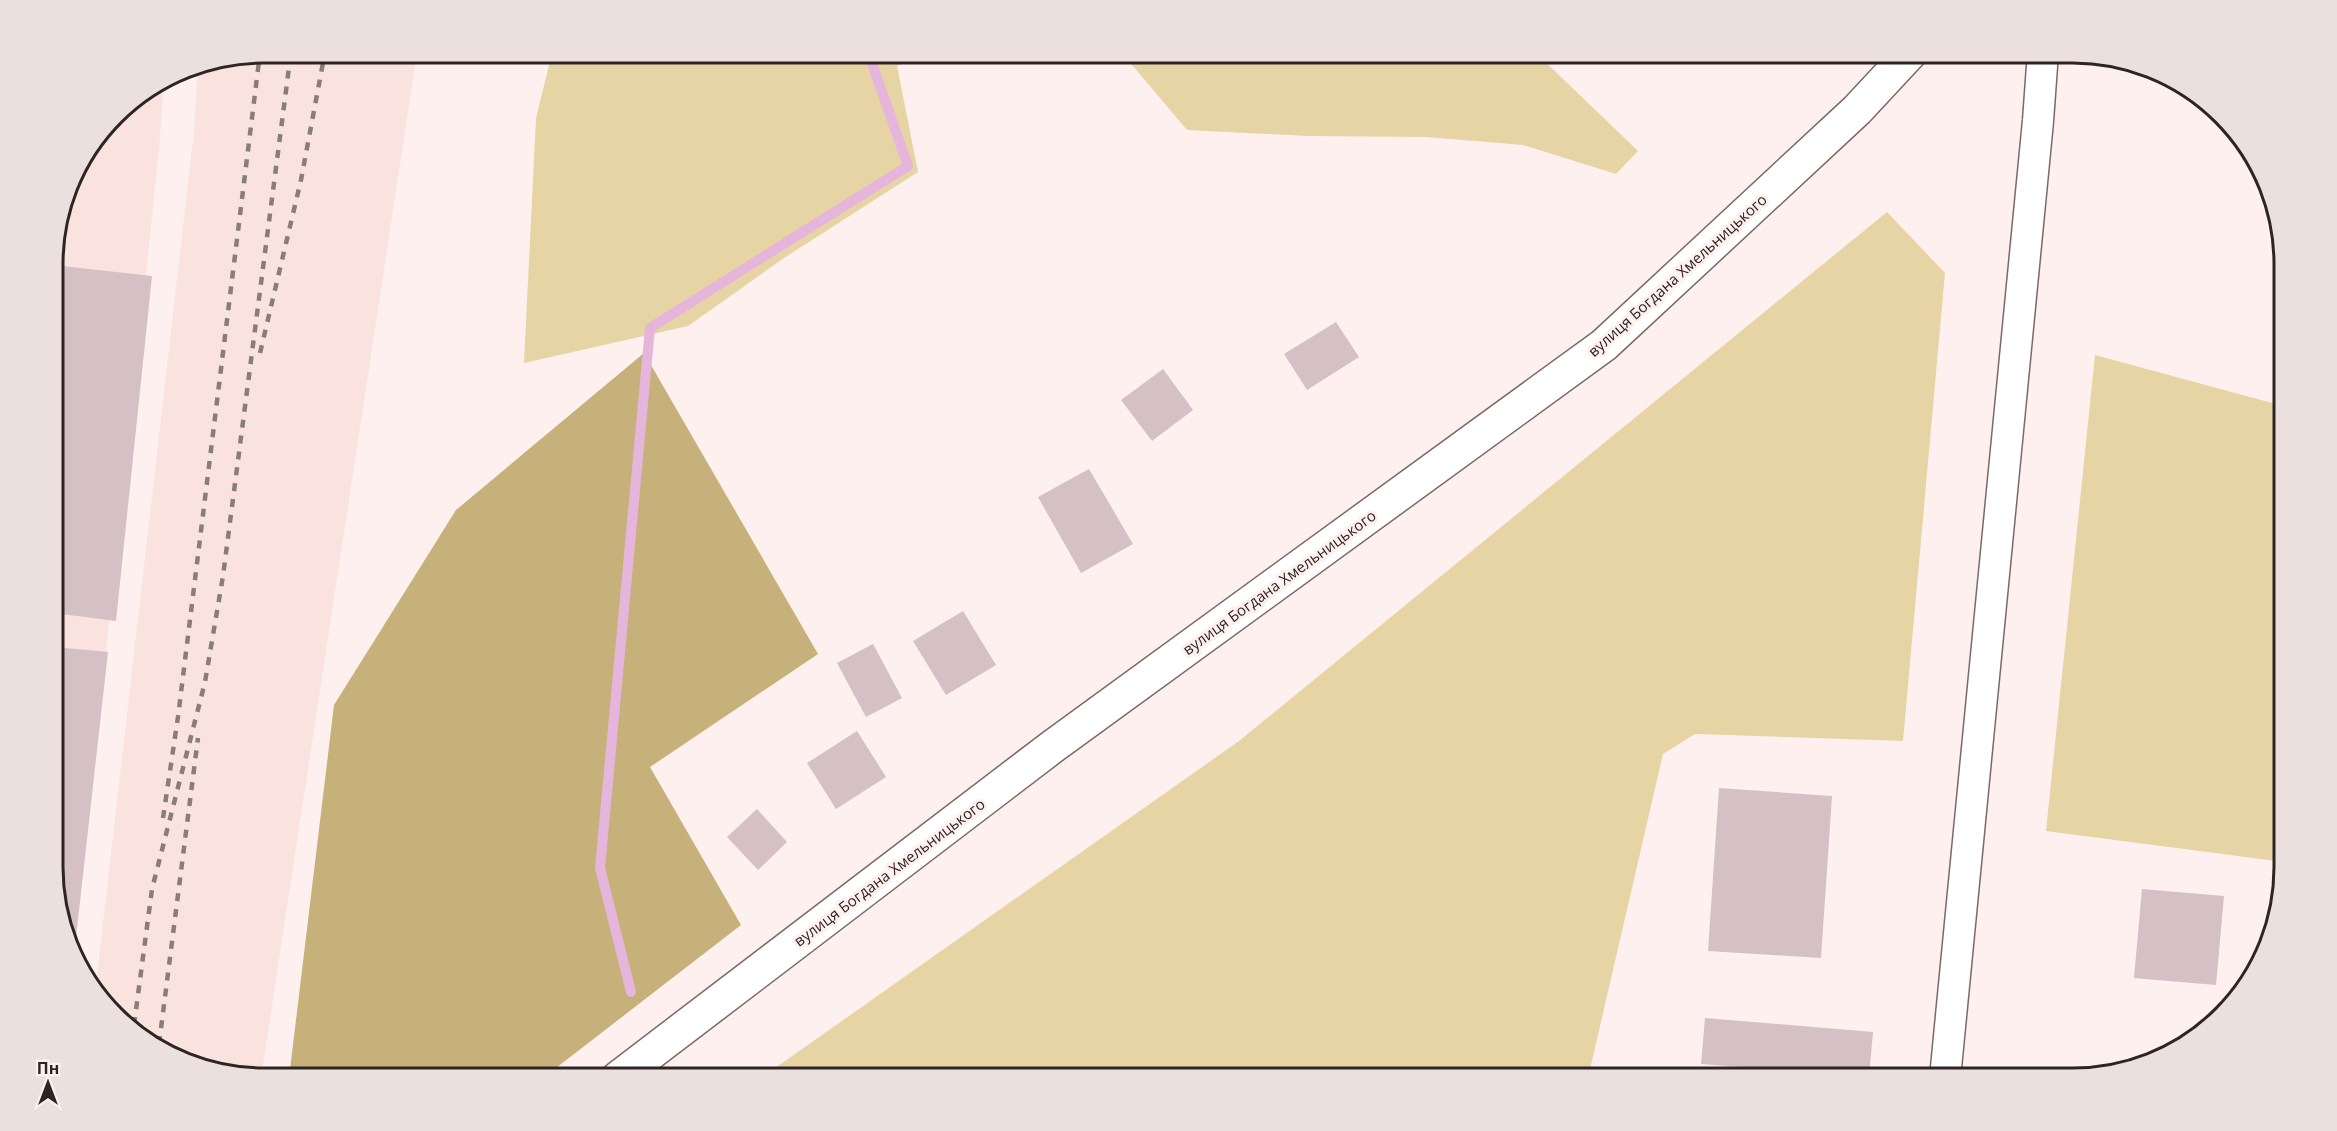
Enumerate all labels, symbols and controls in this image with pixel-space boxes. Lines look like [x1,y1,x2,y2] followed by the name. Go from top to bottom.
[1583,189,1771,361] street label: вулиця Богдана Хмельницького
[1178,505,1380,659] street label: вулиця Богдана Хмельницького
[789,794,989,950] street label: вулиця Богдана Хмельницького
[18,1053,78,1113] north arrow
[37,1057,59,1079] text: Пн

